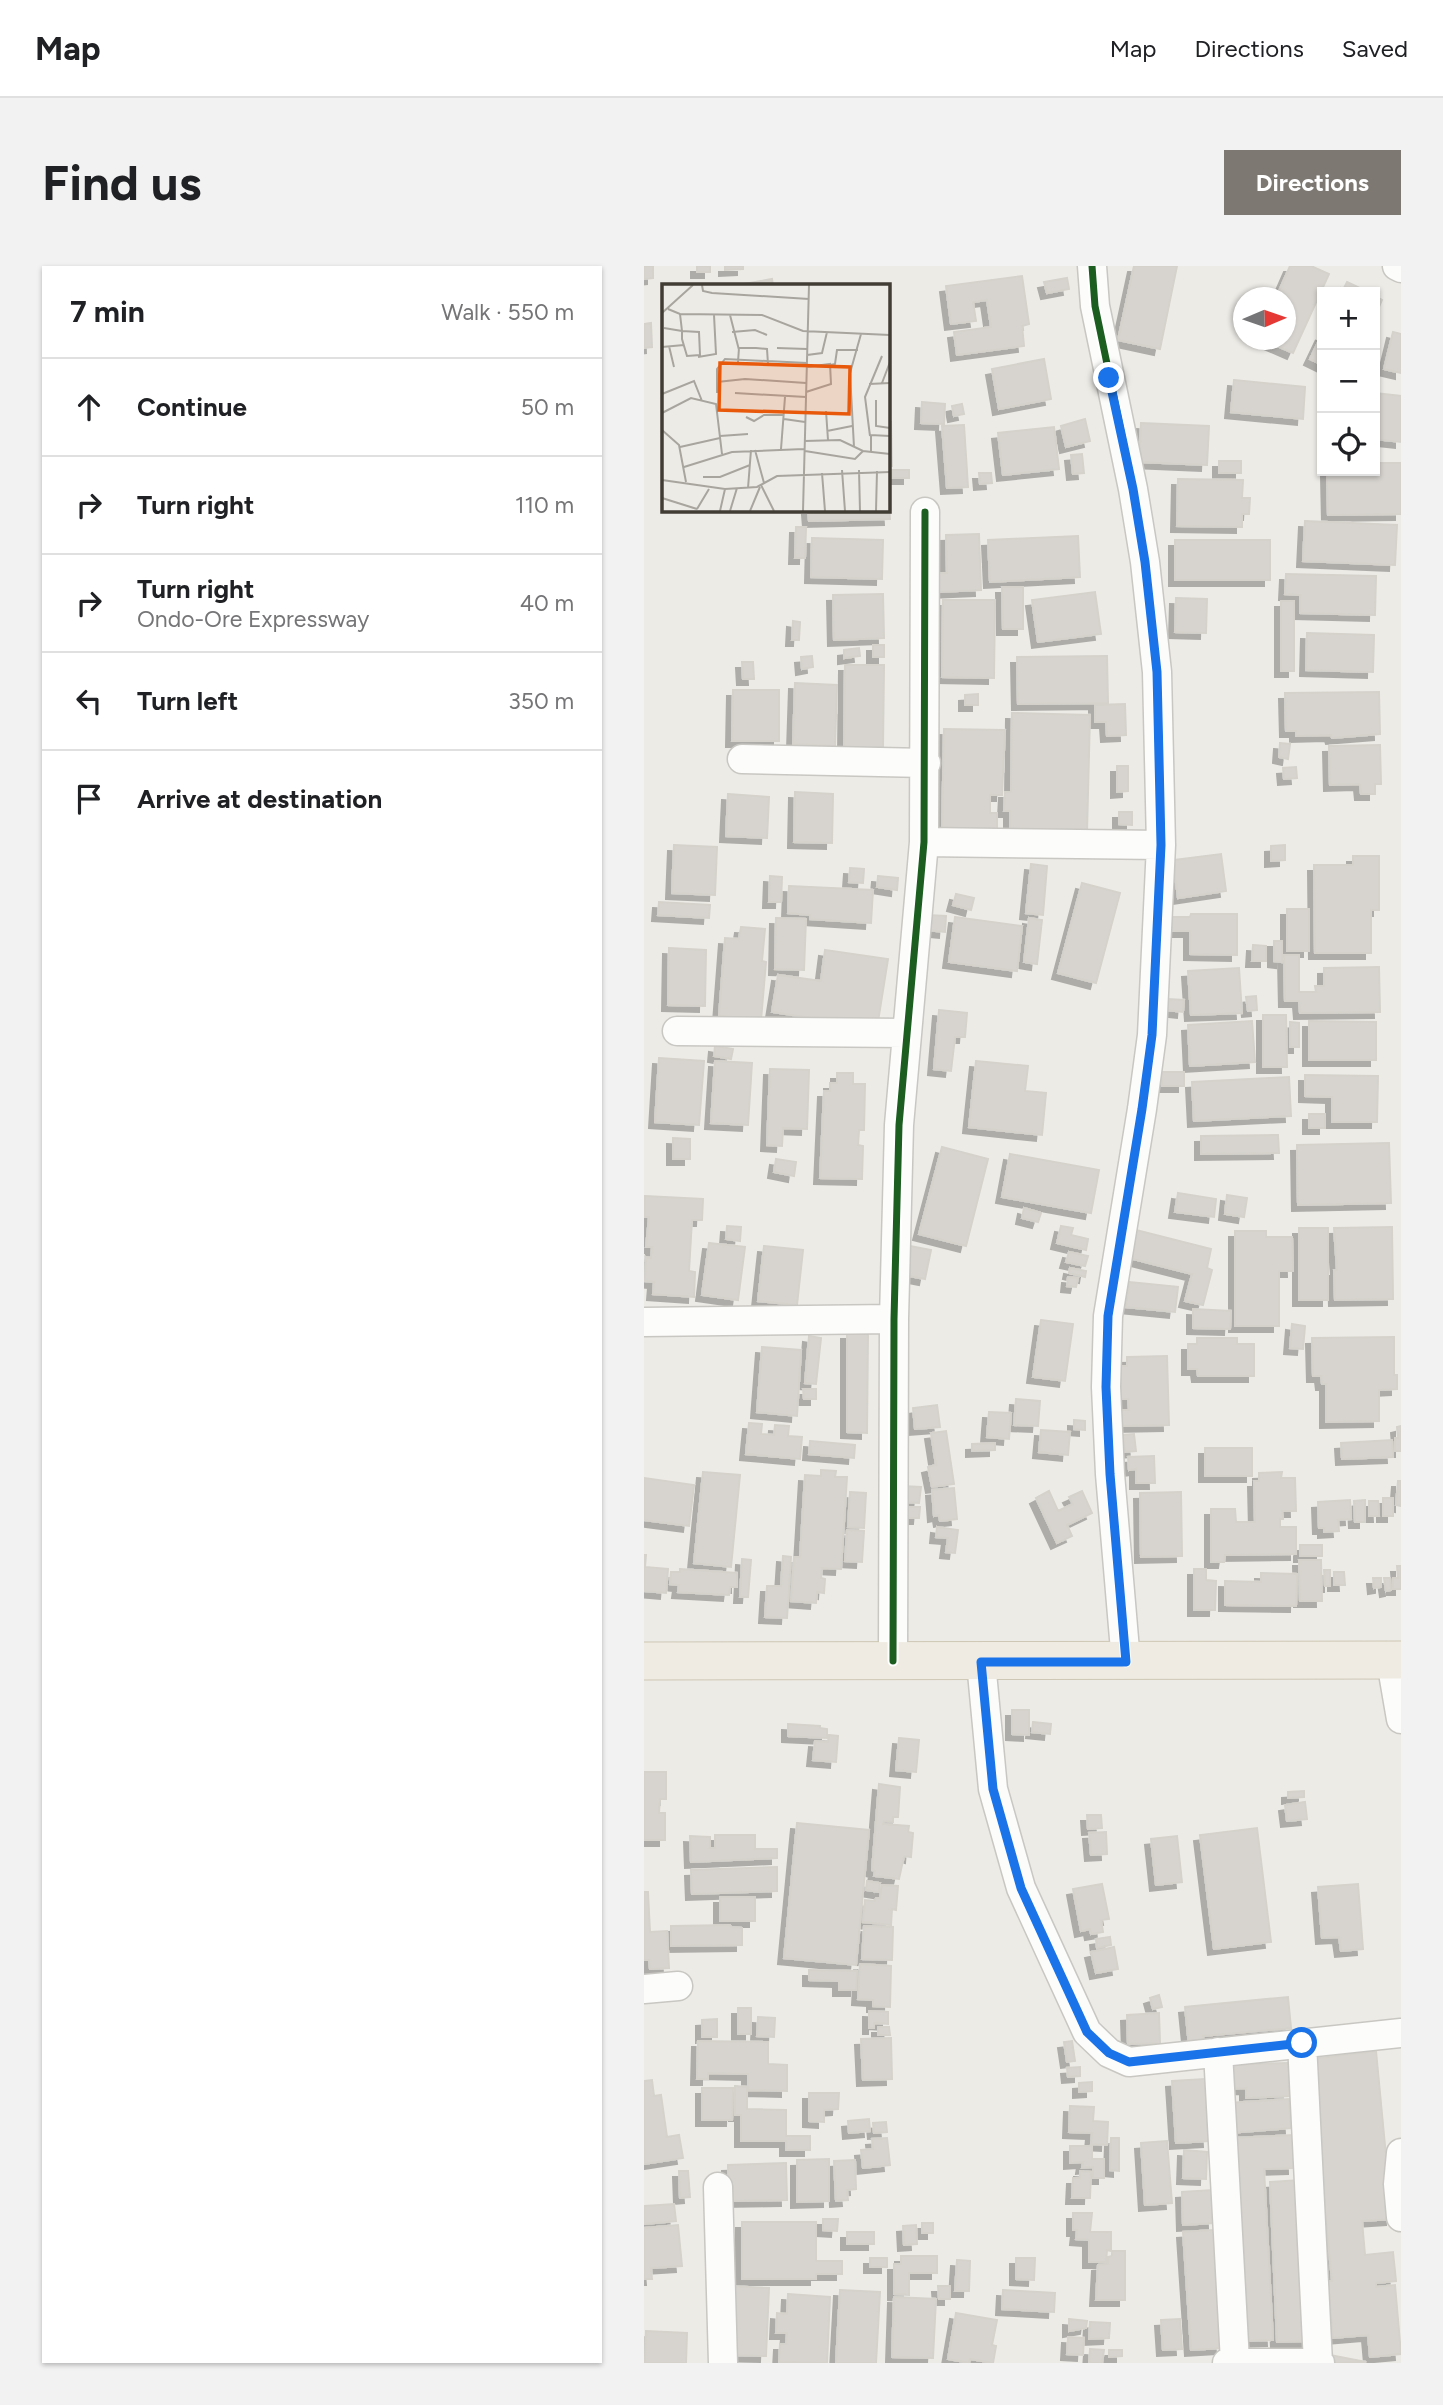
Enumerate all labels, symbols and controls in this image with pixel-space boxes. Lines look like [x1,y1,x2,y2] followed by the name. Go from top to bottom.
[35,29,101,68] text: Map
[1110,34,1156,63] text: Map
[1194,34,1304,63] text: Directions
[1342,34,1408,63] text: Saved
[1224,150,1401,215] button: Directions
[42,153,201,212] text: Find us
[662,284,889,511] inset map
[1233,287,1296,350] north arrow
[1317,287,1380,476] map controls
[1317,287,1380,350] button: +
[70,293,145,330] text: 7 min
[441,298,574,326] text: Walk · 550 m
[1317,350,1380,413] button: −
[1093,362,1124,393] route end
[70,388,108,426] icon: ahead
[137,391,247,423] text: Continue
[521,393,574,421] text: 50 m
[1317,413,1380,476] button: locate
[70,486,108,524] icon: right
[137,489,254,521] text: Turn right
[515,491,574,519] text: 110 m
[137,573,254,605] text: Turn right
[70,584,108,622] icon: right
[520,589,574,617] text: 40 m
[137,605,369,633] text: Ondo-Ore Expressway
[70,682,108,720] icon: left
[137,685,238,717] text: Turn left
[508,687,574,715] text: 350 m
[70,780,108,818] icon: arrive
[137,783,382,815] text: Arrive at destination
[1286,2027,1317,2058] route start

